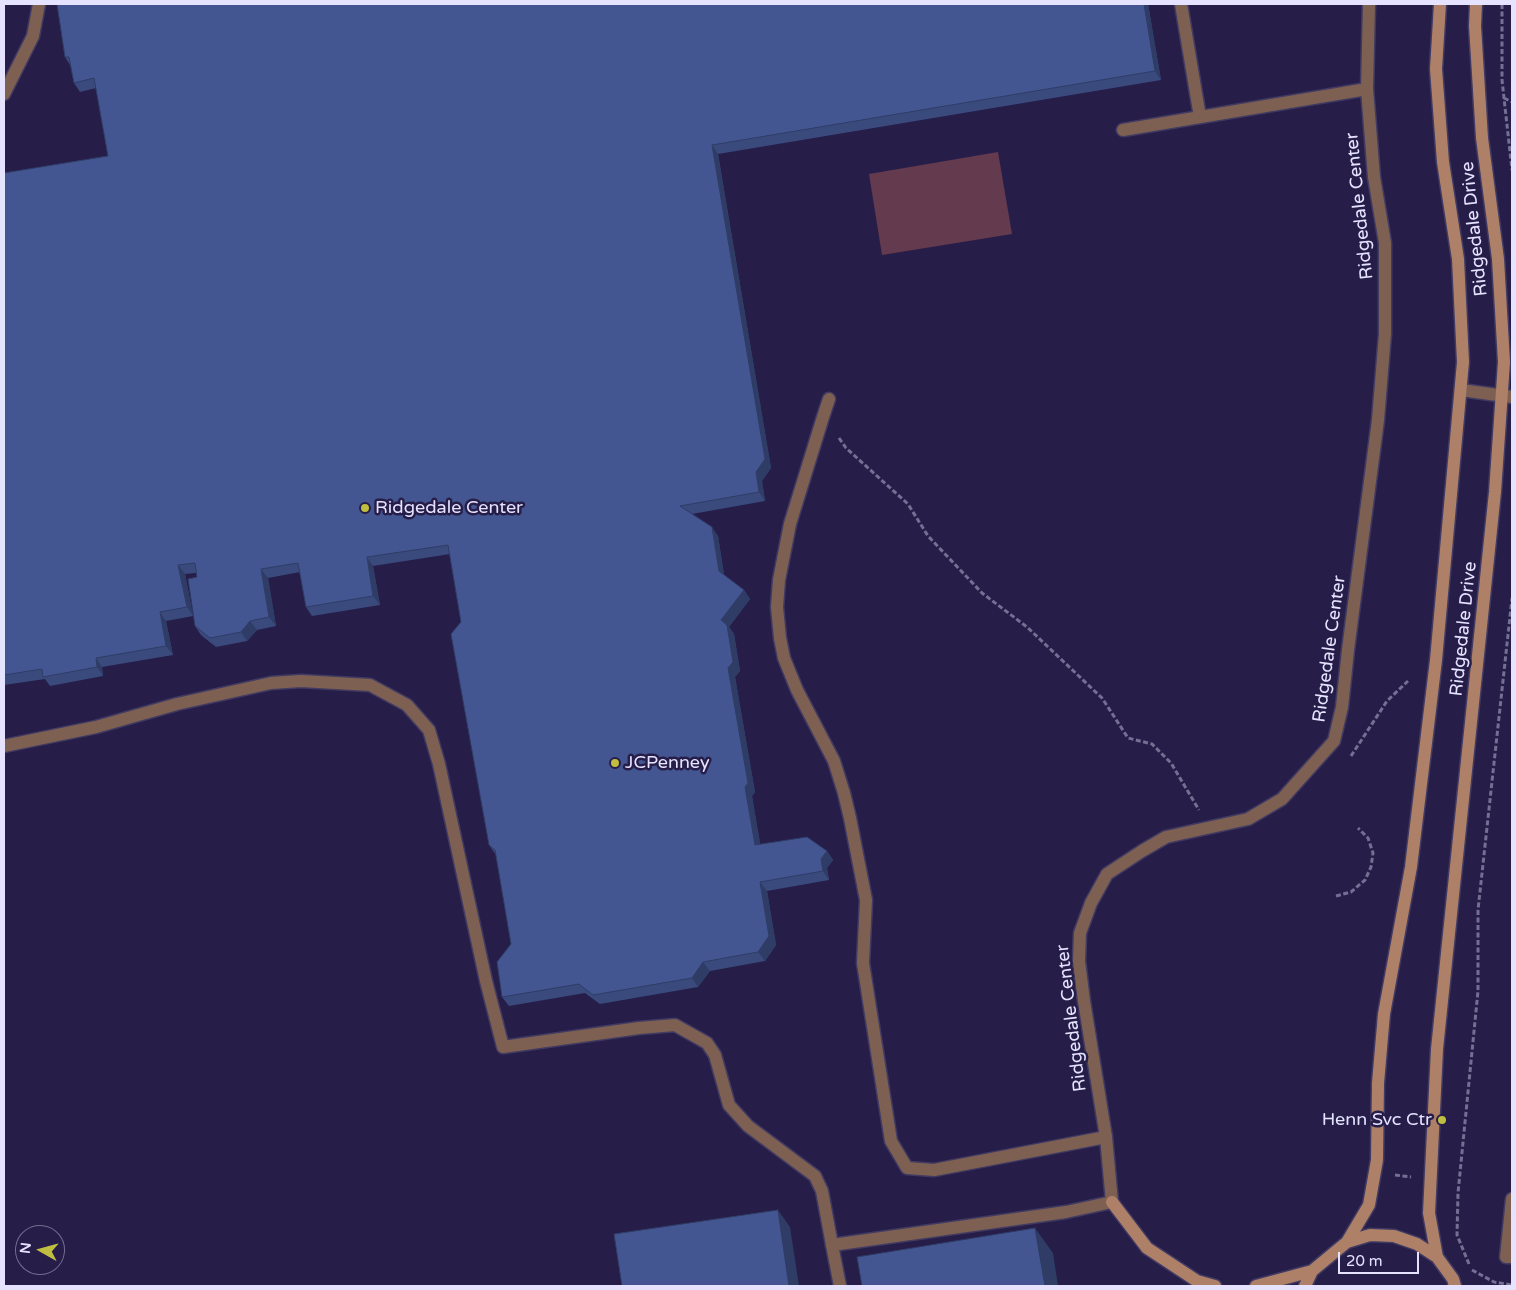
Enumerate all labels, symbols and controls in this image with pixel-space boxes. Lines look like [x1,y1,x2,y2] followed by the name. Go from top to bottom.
[1342,131,1378,281] street label: Ridgedale Center
[1457,161,1493,297] street label: Ridgedale Drive
[375,497,523,519] place label: Ridgedale Center
[359,502,371,514] marker: Ridgedale Center
[1446,561,1482,697] street label: Ridgedale Drive
[1309,574,1351,724] street label: Ridgedale Center
[625,752,710,774] place label: JCPenney
[609,757,621,769] marker: JCPenney
[1052,943,1092,1093] street label: Ridgedale Center
[1322,1109,1432,1131] place label: Henn Svc Ctr
[1436,1114,1448,1126] marker: Henn Svc Ctr
[15,1225,65,1275] north arrow
[16,1242,35,1255] text: N
[1341,1242,1422,1274] scale bar
[1346,1252,1383,1270] text: 20 m

